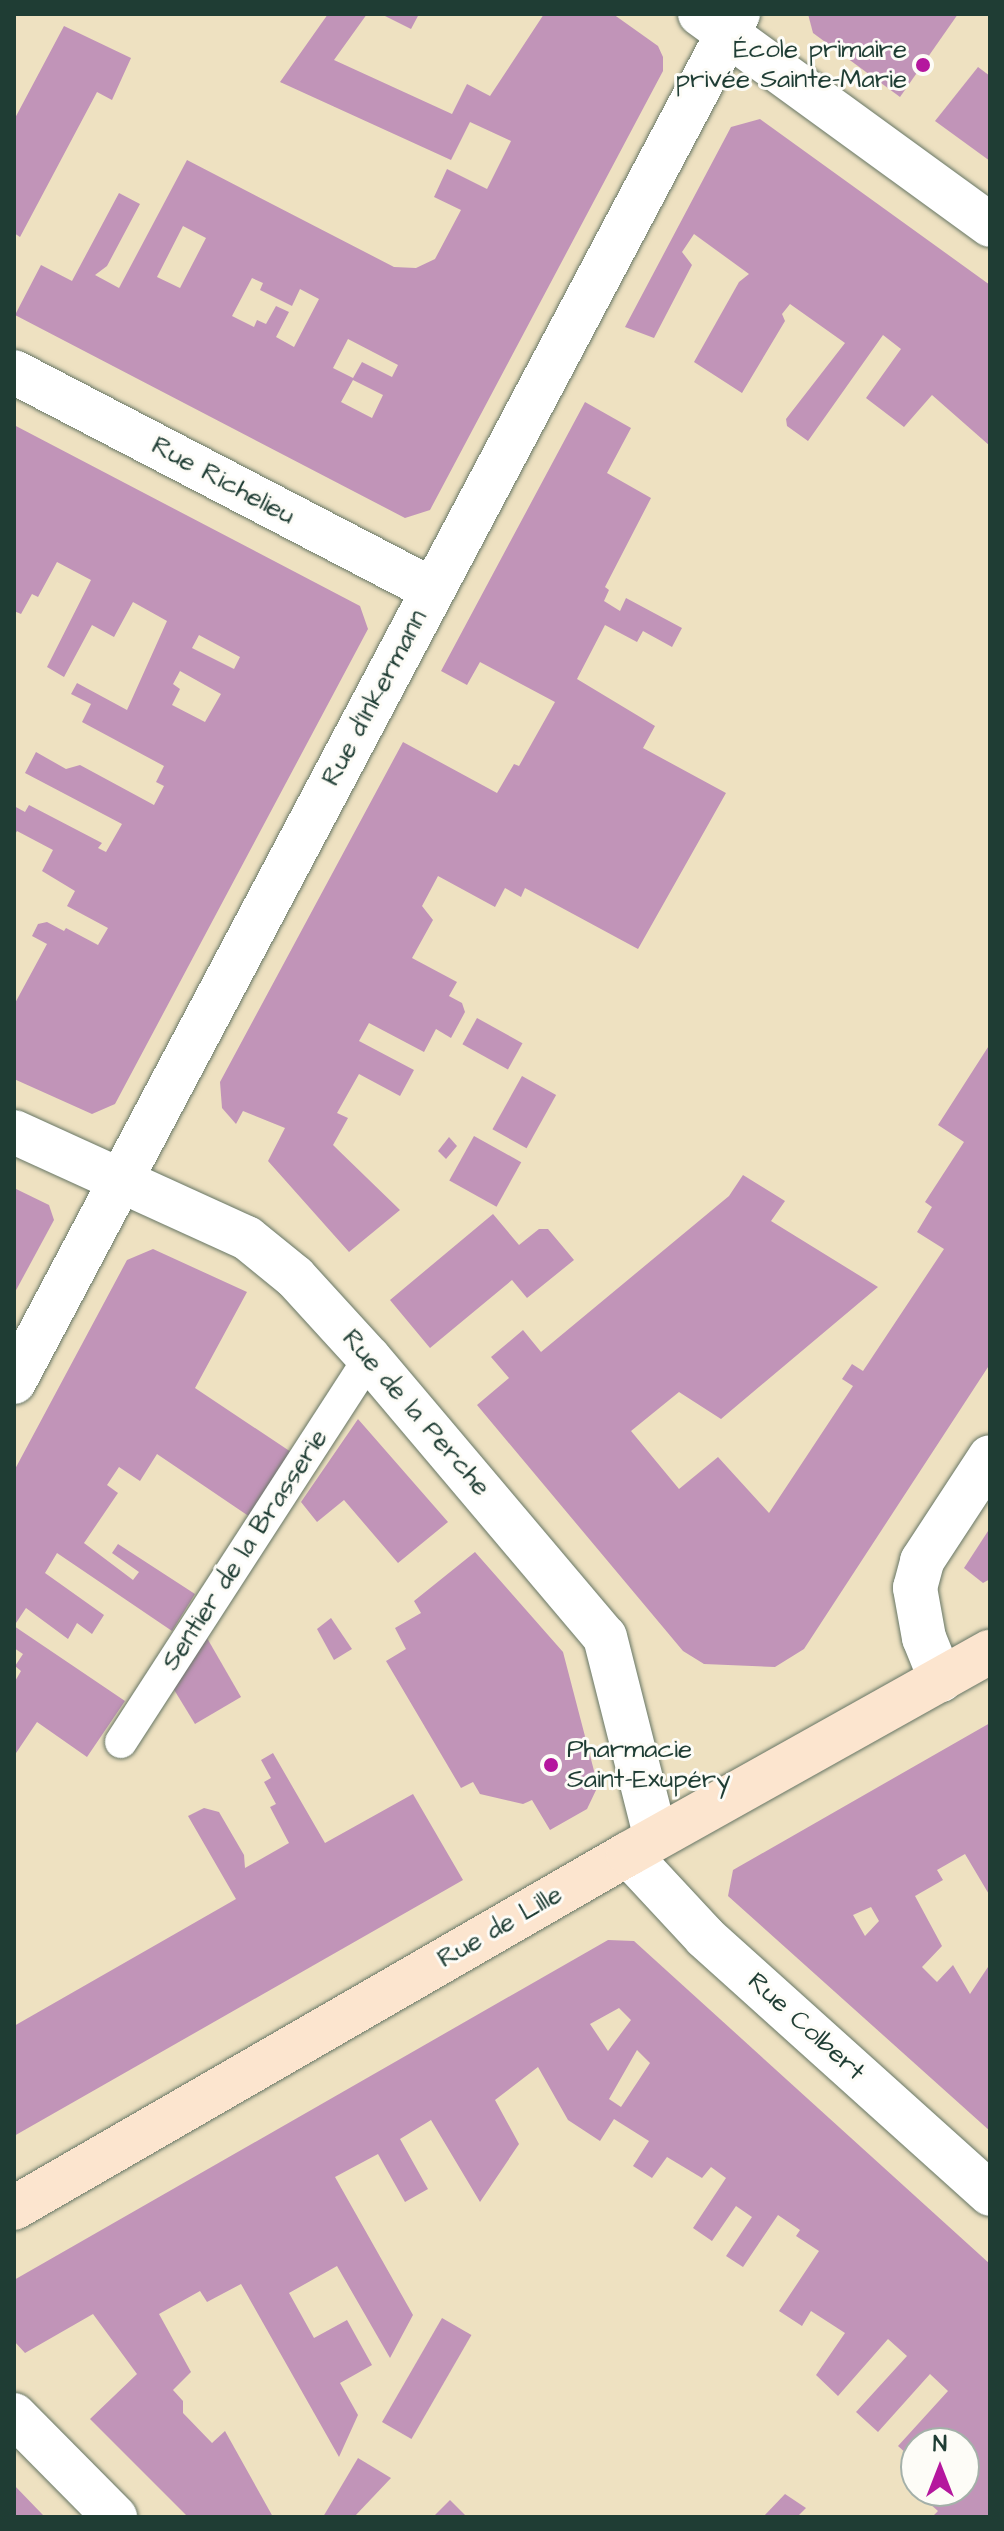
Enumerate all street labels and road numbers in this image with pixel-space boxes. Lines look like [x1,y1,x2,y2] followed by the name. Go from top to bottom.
[146,430,300,532] street label: Rue Richelieu
[316,605,434,791] street label: Rue d'Inkermann
[335,1323,497,1503] street label: Rue de la Perche
[155,1424,335,1676] street label: Sentier de la Brasserie
[432,1879,568,1975] street label: Rue de Lille
[741,1966,871,2088] street label: Rue Colbert

